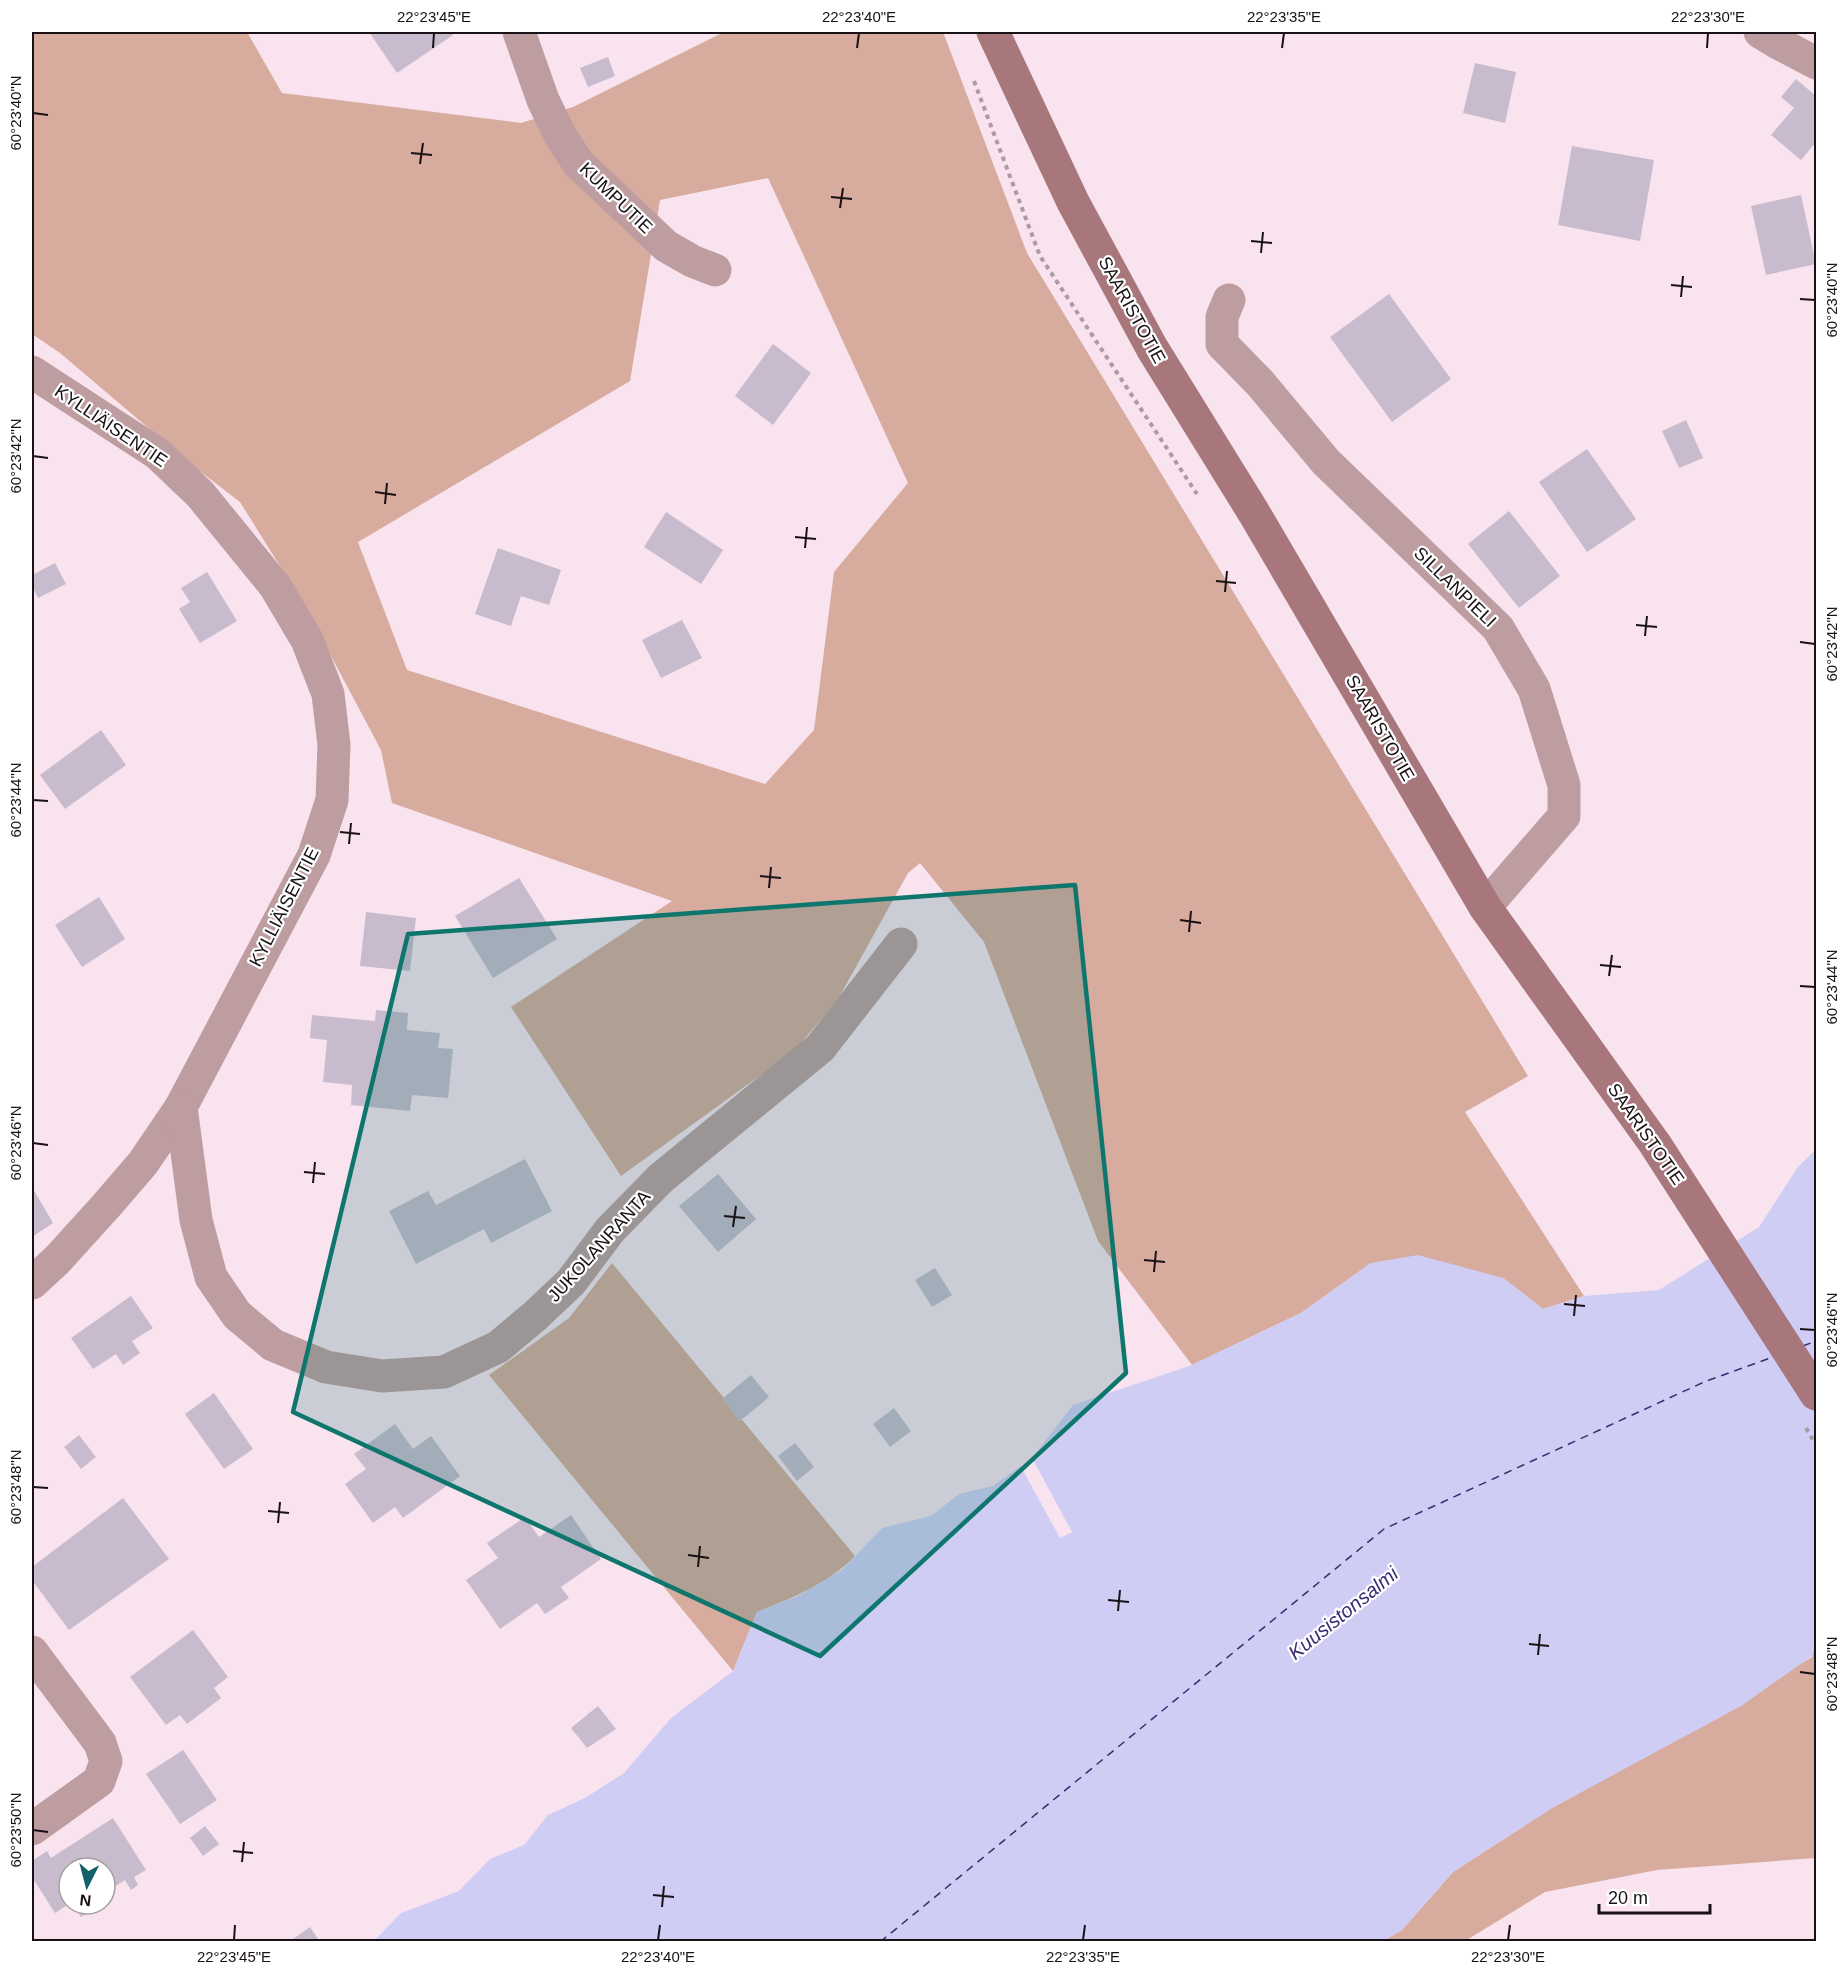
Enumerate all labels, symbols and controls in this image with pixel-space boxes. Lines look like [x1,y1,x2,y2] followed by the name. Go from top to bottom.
[397,8,471,25] text: 22°23'45"E
[822,8,896,25] text: 22°23'40"E
[1247,8,1321,25] text: 22°23'35"E
[1671,8,1745,25] text: 22°23'30"E
[7,75,24,151] text: 60°23'40"N
[576,158,656,238] street label: KUMPUTIE
[1094,253,1170,367] street label: SAARISTOTIE
[1823,262,1840,338] text: 60°23'40"N
[51,381,171,471] street label: KYLLIÄISENTIE
[7,418,24,494] text: 60°23'42"N
[1410,543,1500,631] street label: SILLANPIELI
[1823,606,1840,682] text: 60°23'42"N
[1342,672,1418,784] street label: SAARISTOTIE
[7,762,24,838] text: 60°23'44"N
[245,844,323,970] street label: KYLLIÄISENTIE
[1823,949,1840,1025] text: 60°23'44"N
[1604,1080,1688,1188] street label: SAARISTOTIE
[7,1105,24,1181] text: 60°23'46"N
[544,1186,654,1306] street label: JUKOLANRANTA
[1823,1292,1840,1368] text: 60°23'46"N
[7,1449,24,1525] text: 60°23'48"N
[1284,1562,1403,1664] water label: Kuusistonsalmi
[1823,1636,1840,1712] text: 60°23'48"N
[7,1792,24,1868] text: 60°23'50"N
[57,1856,117,1916] north arrow
[1599,1877,1710,1915] scale bar
[1608,1888,1648,1908] text: 20 m
[79,1891,92,1909] text: N
[197,1948,271,1965] text: 22°23'45"E
[621,1948,695,1965] text: 22°23'40"E
[1046,1948,1120,1965] text: 22°23'35"E
[1471,1948,1545,1965] text: 22°23'30"E

